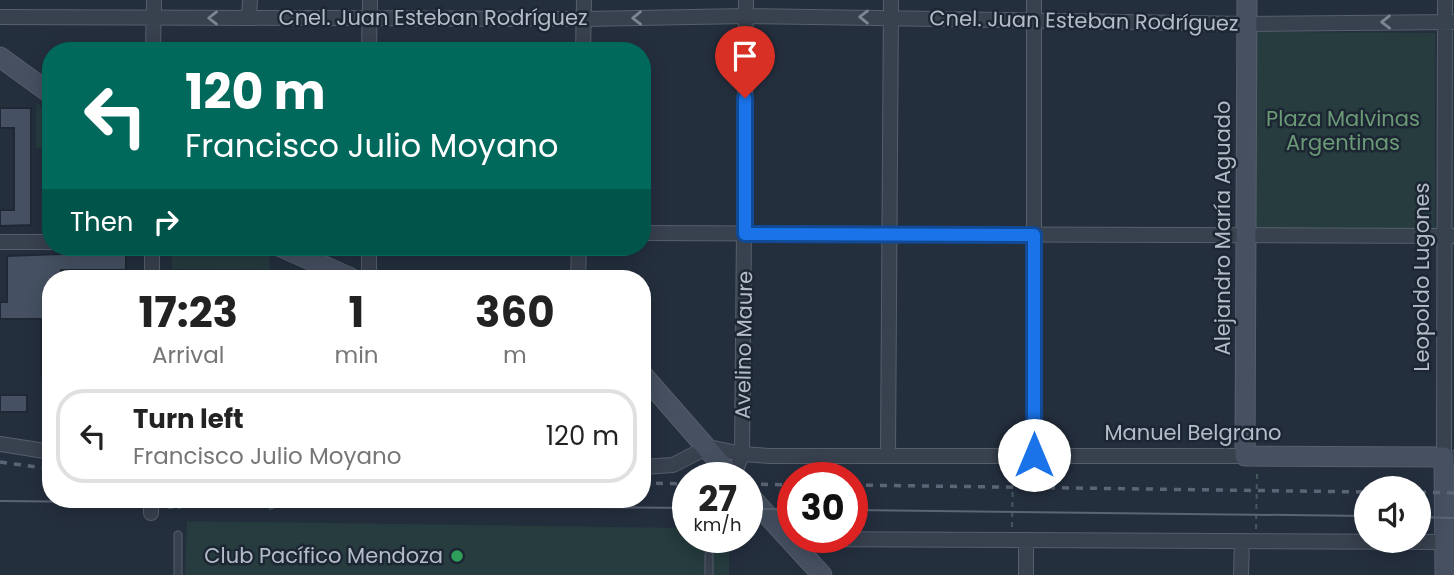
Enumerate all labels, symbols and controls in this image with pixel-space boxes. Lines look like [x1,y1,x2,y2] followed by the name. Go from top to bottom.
[278,3,588,32] street label: Cnel. Juan Esteban Rodríguez
[929,3,1239,38] street label: Cnel. Juan Esteban Rodríguez
[208,10,218,26] one-way arrow
[631,10,642,26] one-way arrow
[859,10,870,25] one-way arrow
[1380,15,1391,30] one-way arrow
[715,26,775,98] pin
[726,37,764,75] icon: arrive
[185,58,326,126] text: 120 m
[70,70,161,161] icon: left
[1208,101,1237,355] street label: Alejandro María Aguado
[1266,104,1420,157] park label: Plaza Malvinas Argentinas
[185,123,558,168] text: Francisco Julio Moyano
[1407,182,1436,372] street label: Leopoldo Lugones
[147,203,185,241] icon: right
[70,204,133,240] text: Then
[728,271,759,419] street label: Avelino Maure
[138,283,238,342] text: 17:23
[349,283,364,342] text: 1
[475,283,555,342] text: 360
[152,339,224,371] text: Arrival
[334,339,379,371] text: min
[503,339,527,371] text: m
[133,401,244,437] text: Turn left
[74,417,112,455] icon: left
[546,418,619,454] text: 120 m
[997,418,1071,492] position arrow
[1104,418,1282,447] street label: Manuel Belgrano
[133,440,401,472] text: Francisco Julio Moyano
[777,462,868,553] speed limit sign: 30
[698,474,737,523] text: 27
[1354,476,1431,553] map controls
[1354,476,1431,553] button: sound
[694,512,741,537] text: km/h
[204,541,443,570] place label: Club Pacífico Mendoza
[449,548,465,564] marker: Club Pacífico Mendoza

